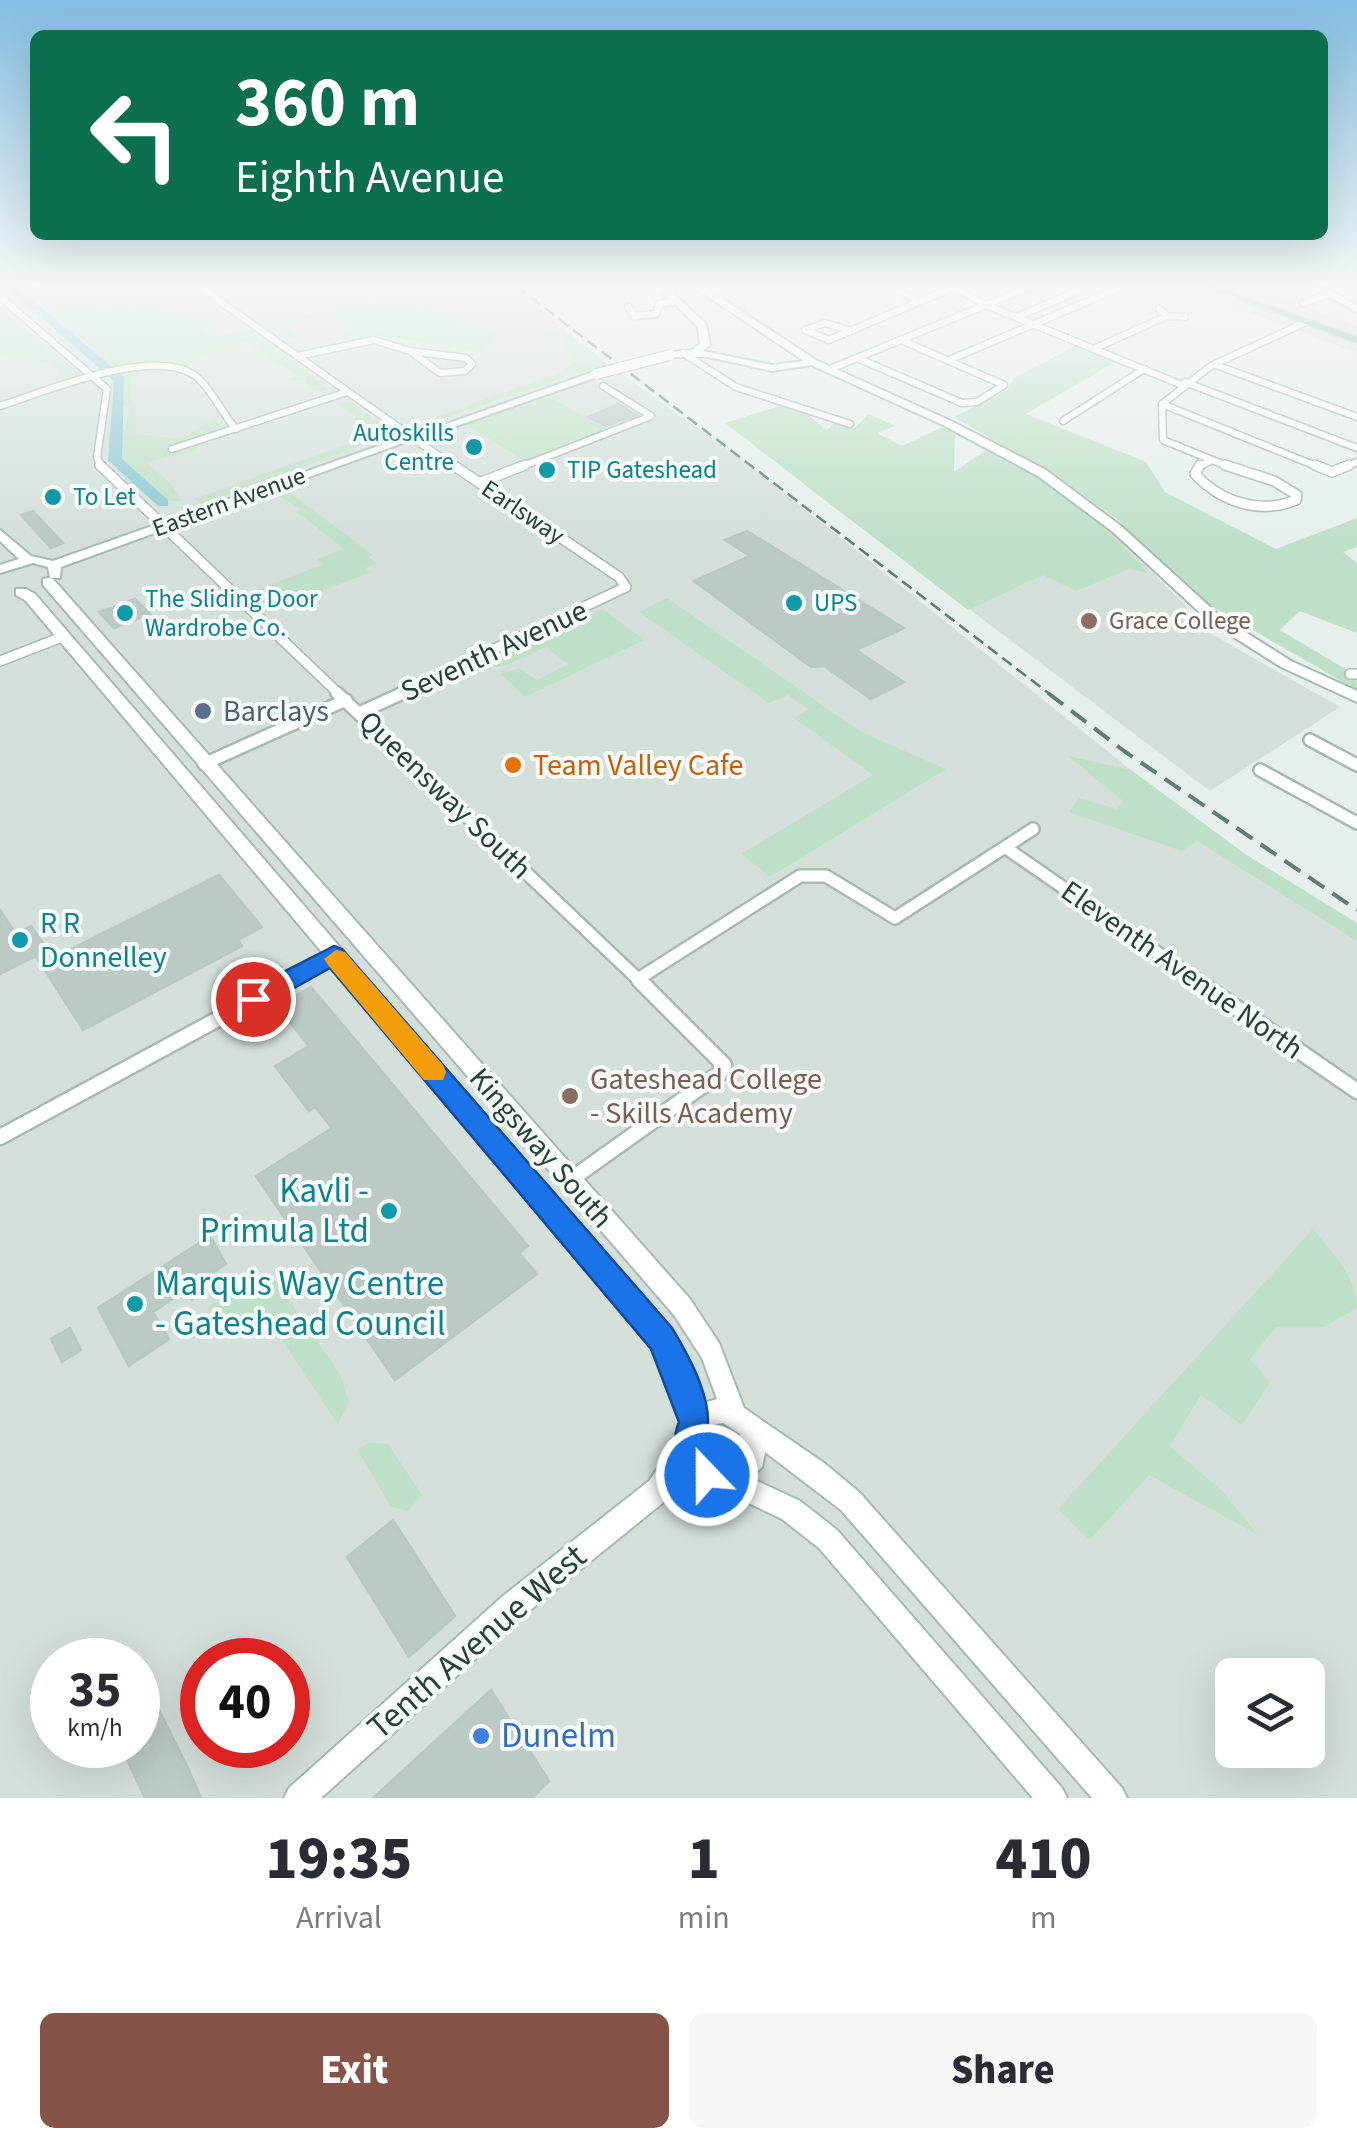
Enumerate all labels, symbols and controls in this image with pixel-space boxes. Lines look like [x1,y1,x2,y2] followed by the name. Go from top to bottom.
[235,53,420,153] text: 360 m
[70,70,200,200] icon: left
[235,146,504,210] text: Eighth Avenue
[353,415,454,480] place label: Autoskills Centre
[463,436,485,458] marker: Autoskills Centre
[567,452,717,488] place label: TIP Gateshead
[147,458,311,546] street label: Eastern Avenue
[536,459,558,481] marker: TIP Gateshead
[474,471,572,553] street label: Earlsway
[73,479,136,515] place label: To Let
[42,486,64,508] marker: To Let
[145,581,318,646] place label: The Sliding Door Wardrobe Co.
[814,585,857,621] place label: UPS
[394,589,594,713] street label: Seventh Avenue
[783,592,805,614] marker: UPS
[114,602,136,624] marker: The Sliding Door Wardrobe Co.
[1109,603,1251,639] place label: Grace College
[1078,610,1100,632] marker: Grace College
[223,690,329,733] place label: Barclays
[192,700,214,722] marker: Barclays
[349,701,541,889] street label: Queensway South
[533,744,743,787] place label: Team Valley Cafe
[502,754,524,776] marker: Team Valley Cafe
[1052,870,1312,1070] street label: Eleventh Avenue North
[40,902,167,979] place label: R R Donnelley
[9,929,31,951] marker: R R Donnelley
[211,957,296,1042] pin
[226,972,281,1027] icon: arrive
[459,1058,623,1238] street label: Kingsway South
[590,1058,822,1135] place label: Gateshead College - Skills Academy
[559,1085,581,1107] marker: Gateshead College - Skills Academy
[200,1166,369,1256] place label: Kavli - Primula Ltd
[378,1200,400,1222] marker: Kavli - Primula Ltd
[155,1259,446,1349] place label: Marquis Way Centre - Gateshead Council
[124,1293,146,1315] marker: Marquis Way Centre - Gateshead Council
[655,1423,759,1527] position arrow
[356,1532,598,1752] street label: Tenth Avenue West
[180,1638,310,1768] speed limit sign: 40
[69,1655,121,1726] text: 35
[1215,1658,1325,1768] map controls
[1215,1658,1325,1768] button: layers
[67,1710,123,1746] text: km/h
[501,1711,616,1761] place label: Dunelm
[470,1725,492,1747] marker: Dunelm
[266,1817,412,1902] text: 19:35
[688,1817,720,1902] text: 1
[995,1817,1091,1902] text: 410
[296,1895,382,1941] text: Arrival
[678,1895,730,1941] text: min
[1030,1895,1057,1941] text: m
[40,2013,669,2128] button: Exit
[689,2013,1317,2128] button: Share

